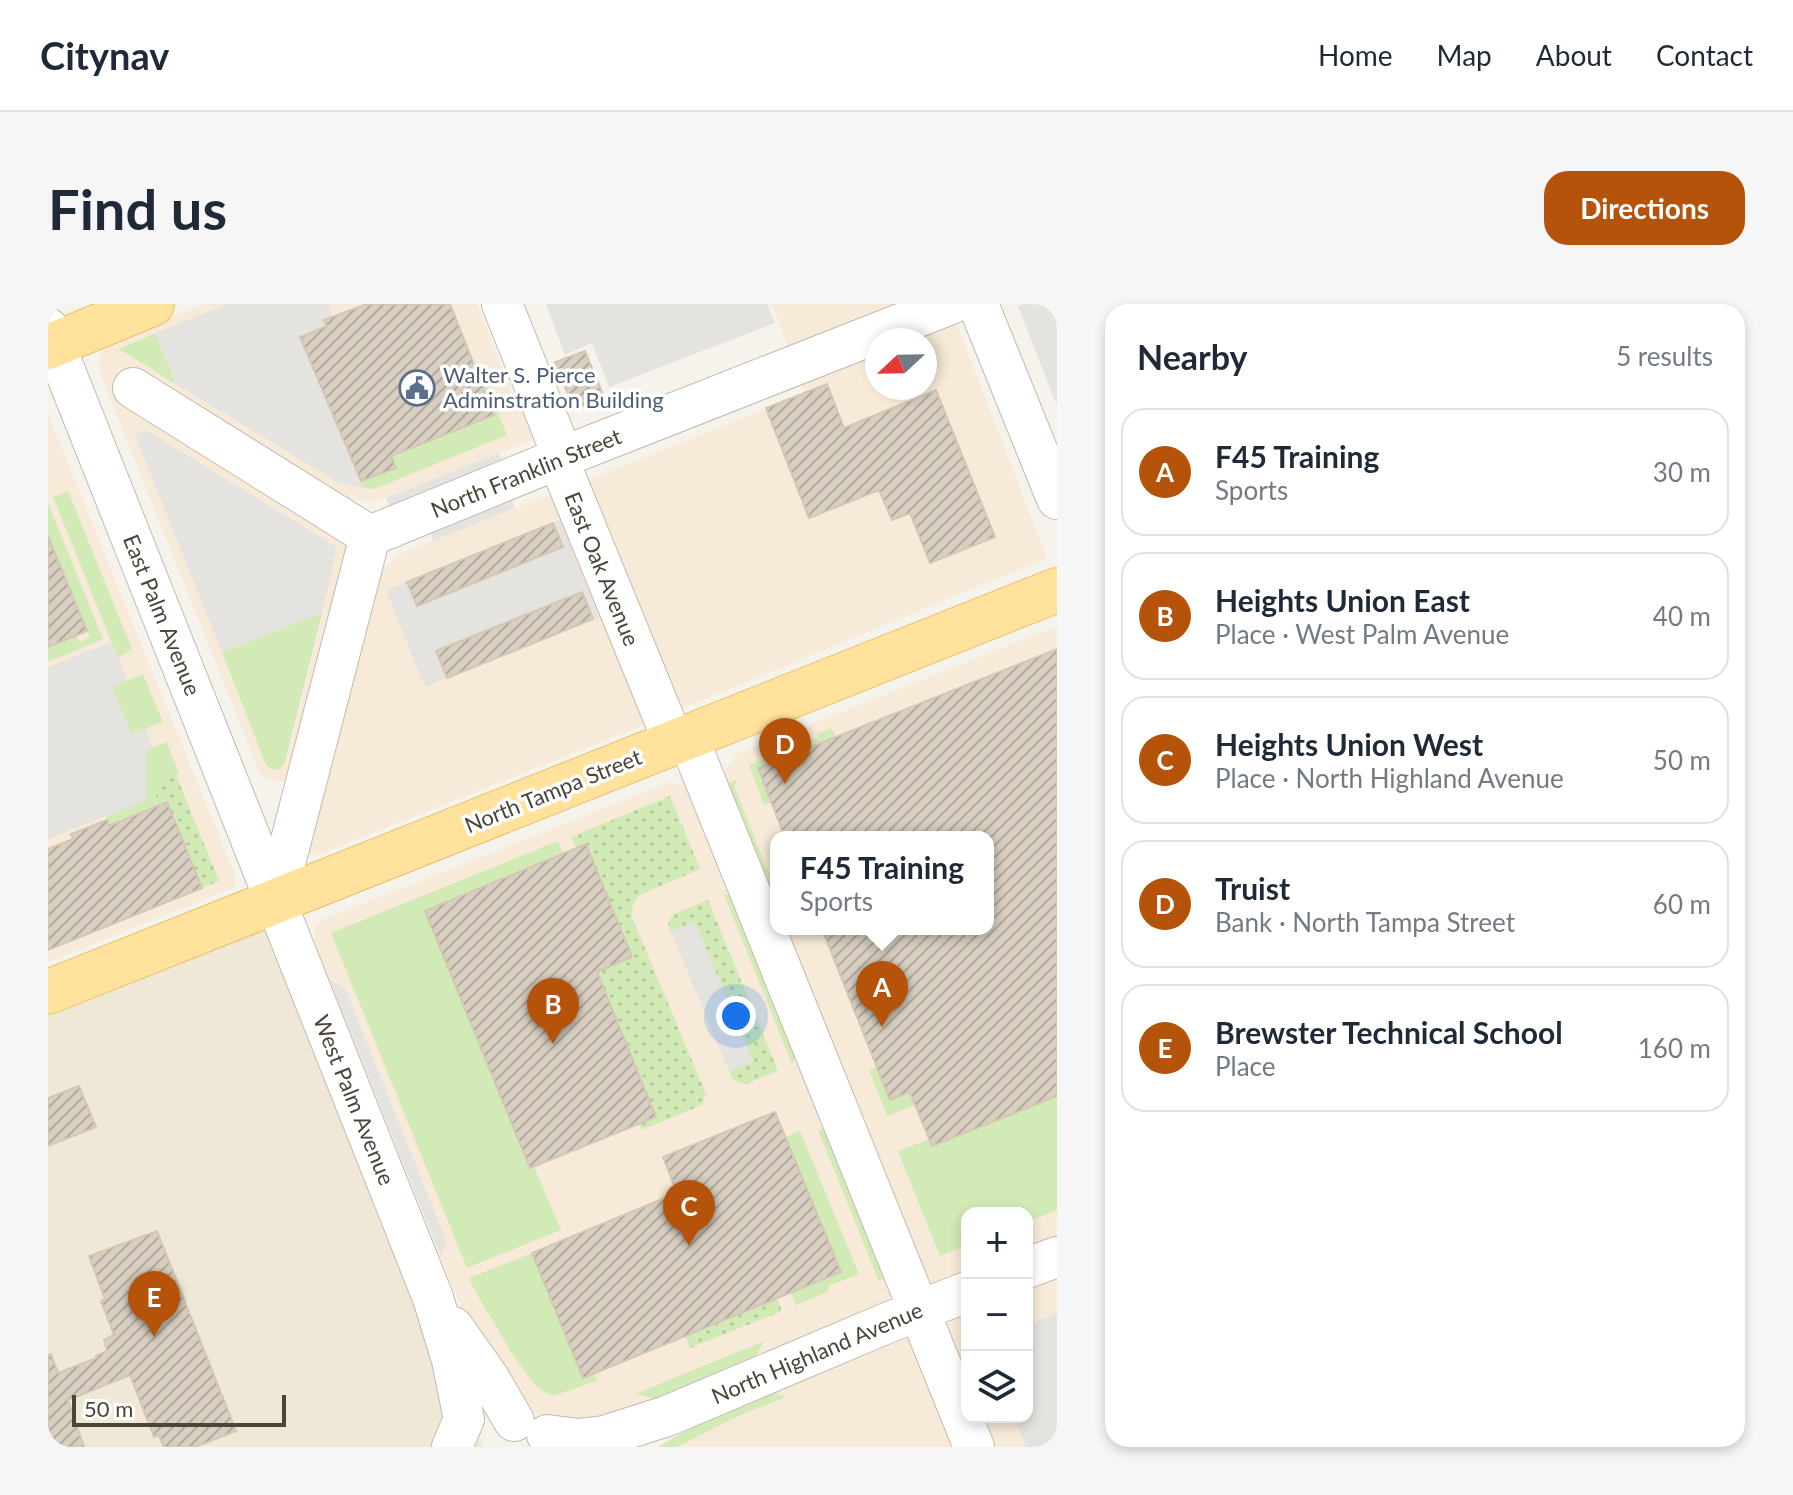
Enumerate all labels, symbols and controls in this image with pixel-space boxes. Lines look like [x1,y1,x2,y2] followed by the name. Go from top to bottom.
[40,32,169,78] text: Citynav
[1318,38,1393,72] text: Home
[1437,38,1492,72] text: Map
[1536,38,1612,72] text: About
[1656,38,1753,72] text: Contact
[1544,171,1745,245] button: Directions
[48,175,227,242] text: Find us
[865,328,937,400] north arrow
[1137,336,1248,377] text: Nearby
[1616,340,1713,372] text: 5 results
[443,361,664,413] place label: Walter S. Pierce Adminstration Building
[398,369,436,407] public building icon: Walter S. Pierce Adminstration Building
[427,422,625,523] street label: North Franklin Street
[1215,438,1379,474] text: F45 Training
[1156,456,1174,488] text: A
[1653,456,1711,488] text: 30 m
[1215,474,1288,506] text: Sports
[559,488,646,650] street label: East Oak Avenue
[118,530,207,699] street label: East Palm Avenue
[1215,582,1470,618] text: Heights Union East
[1156,600,1174,632] text: B
[1653,600,1711,632] text: 40 m
[1215,618,1509,650] text: Place · West Palm Avenue
[759,718,811,784] pin: D
[1215,726,1483,762] text: Heights Union West
[460,743,645,838] street label: North Tampa Street
[1156,744,1174,776] text: C
[1653,744,1711,776] text: 50 m
[1215,762,1564,794] text: Place · North Highland Avenue
[770,831,994,935] popup
[800,849,964,885] text: F45 Training
[1215,870,1290,906] text: Truist
[800,885,873,917] text: Sports
[1155,888,1175,920] text: D
[1653,888,1711,920] text: 60 m
[1215,906,1515,938] text: Bank · North Tampa Street
[856,961,908,1027] pin: A
[527,978,579,1044] pin: B
[716,996,756,1036] your location
[308,1011,401,1189] street label: West Palm Avenue
[1215,1014,1563,1050] text: Brewster Technical School
[1158,1032,1172,1064] text: E
[1638,1032,1711,1064] text: 160 m
[1215,1050,1276,1082] text: Place
[663,1180,715,1246] pin: C
[961,1207,1033,1423] map controls
[961,1207,1033,1279] button: +
[128,1271,180,1337] pin: E
[961,1279,1033,1351] button: −
[707,1296,926,1409] street label: North Highland Avenue
[961,1351,1033,1423] button: layers
[72,1391,286,1427] scale bar
[84,1395,133,1422] text: 50 m

